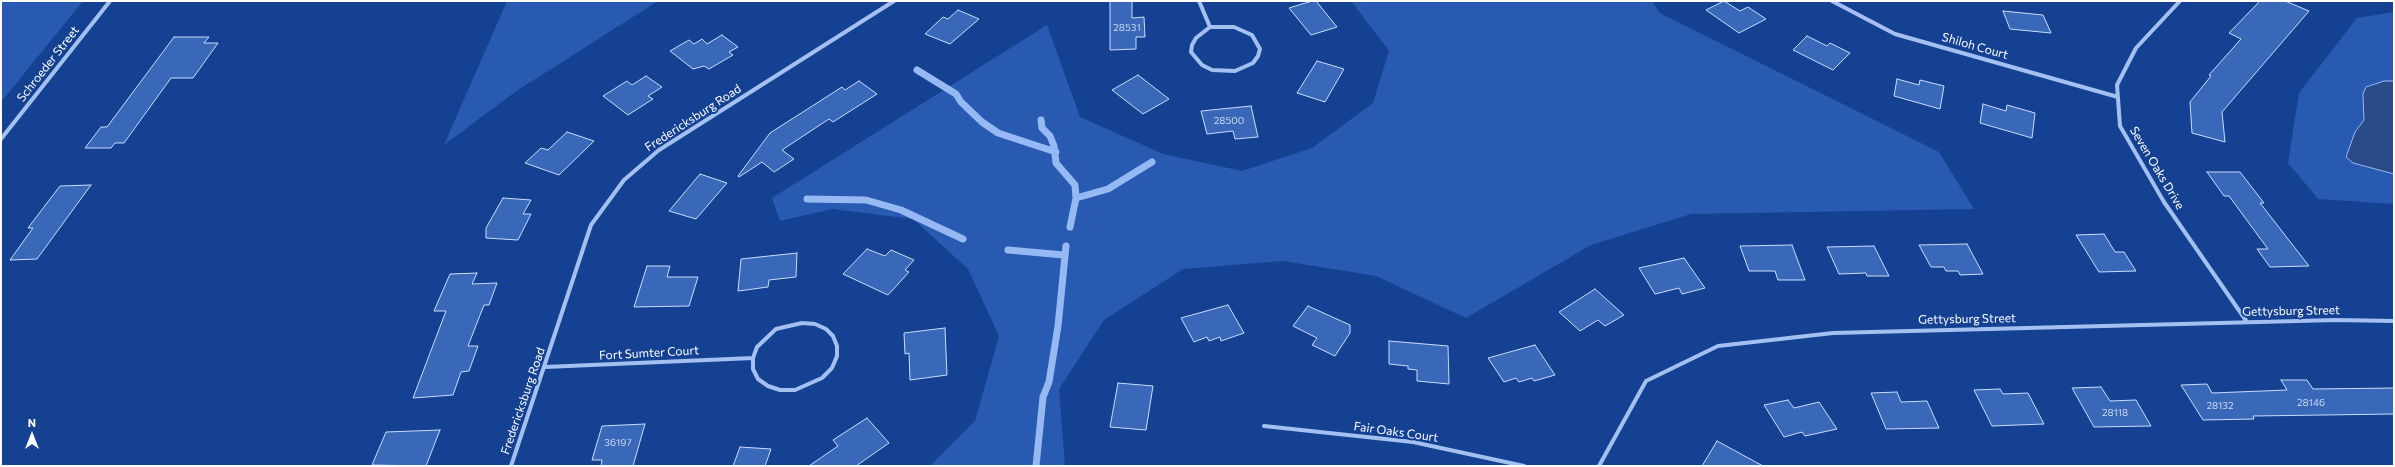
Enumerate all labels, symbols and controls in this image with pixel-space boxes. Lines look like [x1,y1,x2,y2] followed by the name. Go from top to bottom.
[1113,22,1141,34] house number: 28531
[14,23,82,105] street label: Schroeder Street
[1940,30,2010,62] street label: Shiloh Court
[642,81,744,155] street label: Fredericksburg Road
[1214,115,1244,127] house number: 28500
[2127,124,2187,212] street label: Seven Oaks Drive
[2242,303,2340,319] street label: Gettysburg Street
[1918,311,2016,327] street label: Gettysburg Street
[599,343,699,363] street label: Fort Sumter Court
[498,346,548,456] street label: Fredericksburg Road
[2297,397,2325,409] house number: 28146
[2206,400,2234,412] house number: 28132
[2102,407,2128,419] house number: 28118
[12,415,52,455] north arrow
[28,416,36,429] text: N
[1353,419,1439,445] street label: Fair Oaks Court
[604,437,632,449] house number: 36197

